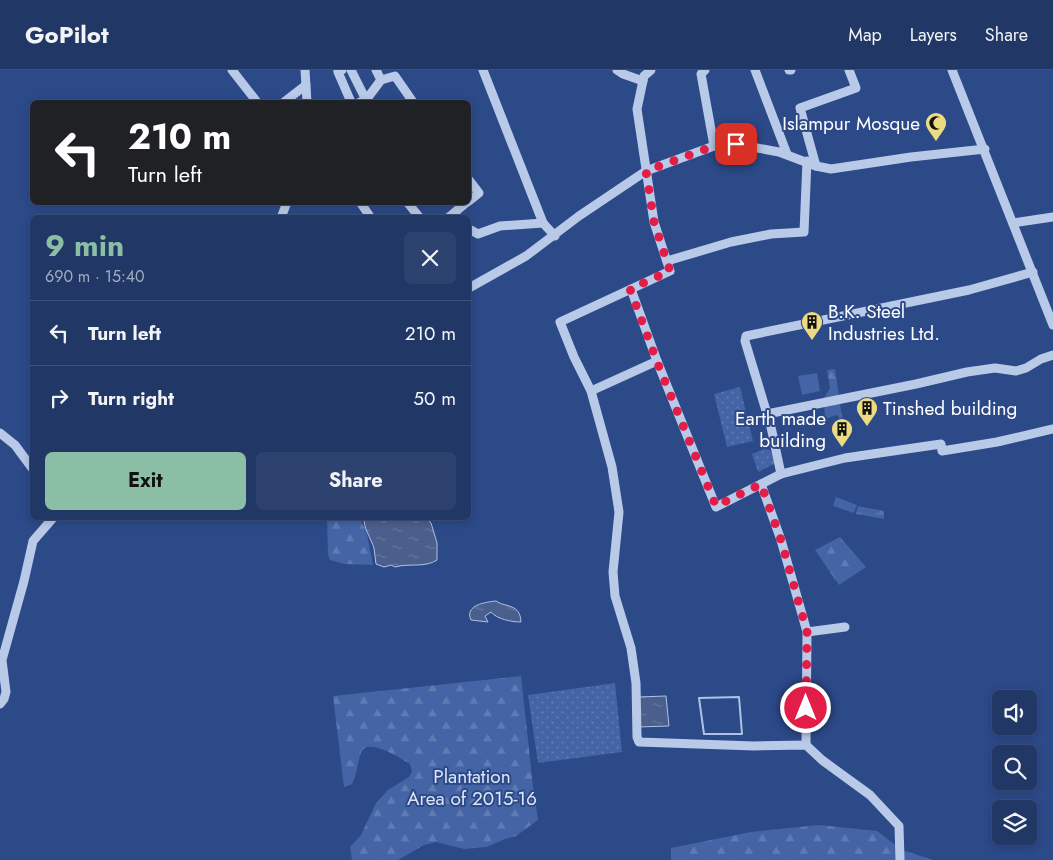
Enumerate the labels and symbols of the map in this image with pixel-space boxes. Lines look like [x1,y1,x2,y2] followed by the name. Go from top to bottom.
[782,110,920,137] place label: Islampur Mosque
[924,111,948,142] mosque icon: Islampur Mosque
[715,123,757,165] pin
[828,298,940,347] place label: B.K. Steel Industries Ltd.
[800,310,824,341] building icon: B.K. Steel Industries Ltd.
[883,395,1017,422] place label: Tinshed building
[855,396,879,427] building icon: Tinshed building
[735,405,826,454] place label: Earth made building
[830,417,854,448] building icon: Earth made building
[779,681,831,733] position arrow
[407,763,537,812] park label: Plantation Area of 2015-16

